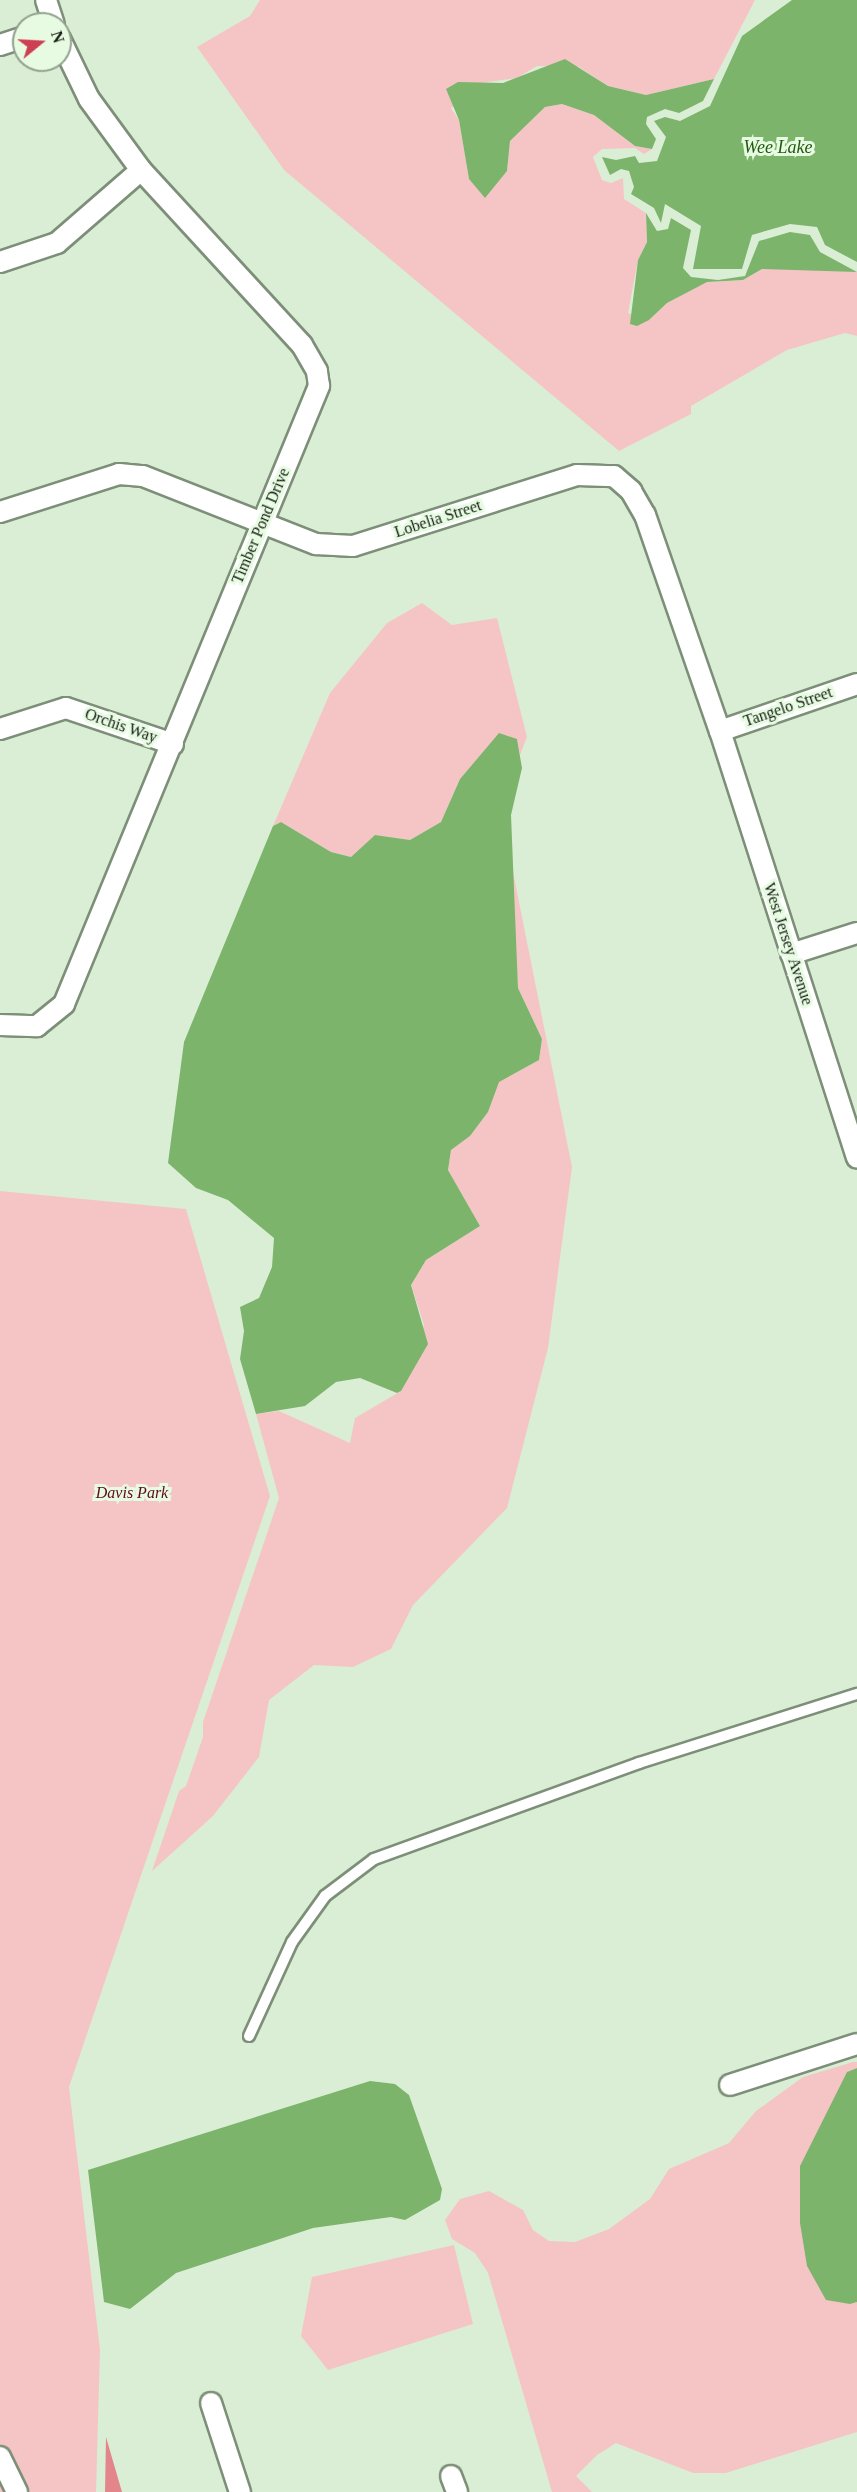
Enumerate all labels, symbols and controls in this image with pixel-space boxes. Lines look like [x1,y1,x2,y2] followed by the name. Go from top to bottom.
[12,12,72,72] north arrow
[48,29,68,45] text: N
[744,136,812,158] water label: Wee Lake
[228,465,294,587] street label: Timber Pond Drive
[392,496,484,542] street label: Lobelia Street
[741,683,835,731] street label: Tangelo Street
[82,705,160,747] street label: Orchis Way
[759,880,817,1008] street label: West Jersey Avenue
[96,1483,168,1503] park label: Davis Park

